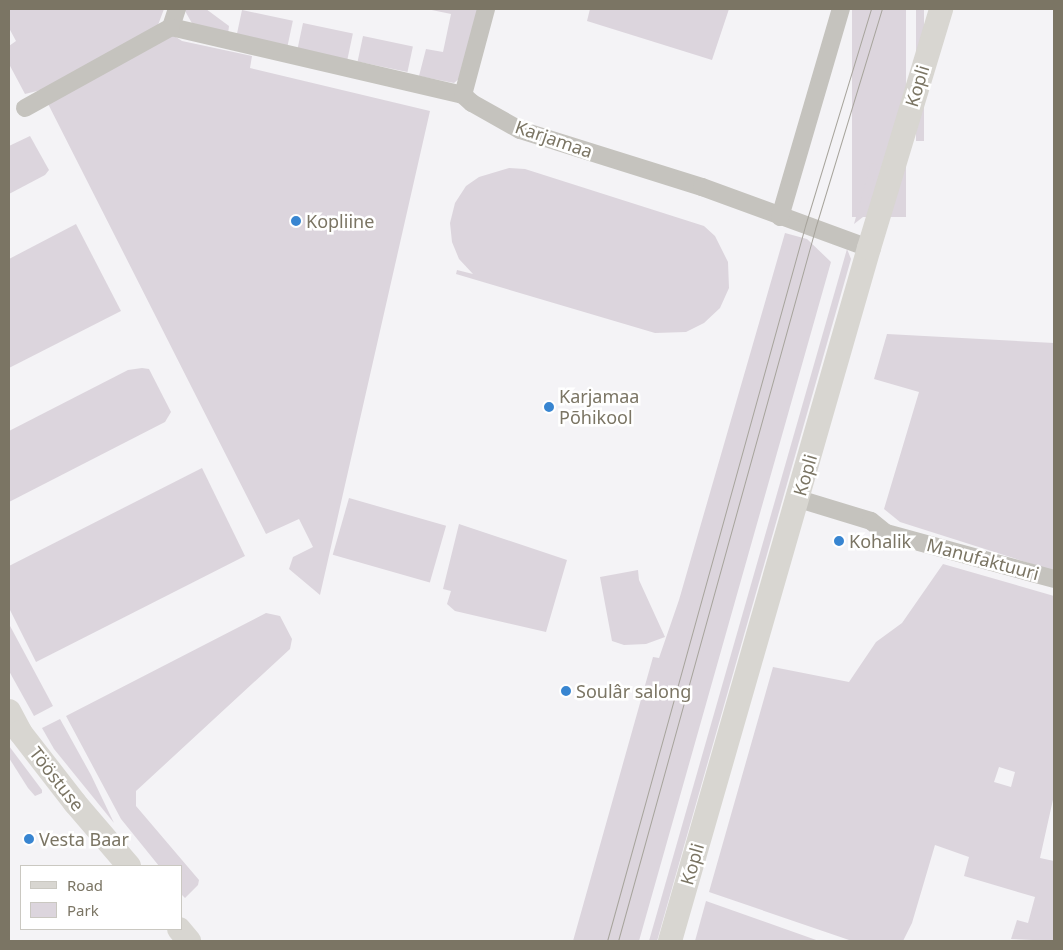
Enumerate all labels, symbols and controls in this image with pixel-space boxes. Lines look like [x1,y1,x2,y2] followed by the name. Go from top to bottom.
[900,63,934,109] street label: Kopli
[512,116,596,162] street label: Karjamaa
[306,210,374,232] place label: Kopliine
[290,215,302,227] marker: Kopliine
[559,386,639,428] place label: Karjamaa Põhikool
[543,401,555,413] marker: Karjamaa Põhikool
[789,452,821,498] street label: Kopli
[849,530,911,552] place label: Kohalik
[924,534,1042,584] street label: Manufaktuuri
[833,535,845,547] marker: Kohalik
[576,680,691,702] place label: Soulâr salong
[560,685,572,697] marker: Soulâr salong
[25,743,89,815] street label: Tööstuse
[39,828,129,850] place label: Vesta Baar
[23,833,35,845] marker: Vesta Baar
[676,841,708,887] street label: Kopli
[20,865,182,930] legend
[67,875,103,895] text: Road
[67,900,99,920] text: Park

